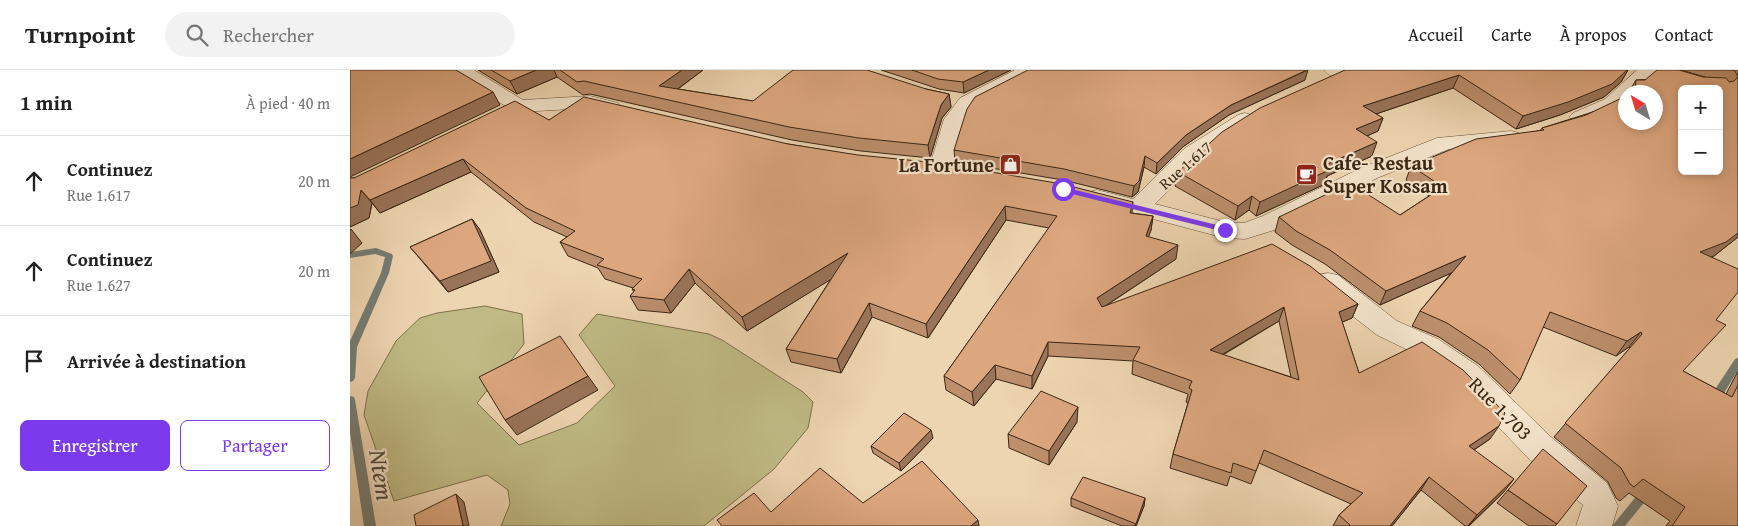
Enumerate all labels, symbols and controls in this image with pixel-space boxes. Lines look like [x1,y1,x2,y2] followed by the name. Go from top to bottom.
[165,12,515,57] search box
[25,17,135,52] text: Turnpoint
[183,21,211,49] icon: search
[223,21,314,49] text: Rechercher
[1408,21,1463,48] text: Accueil
[1491,21,1532,48] text: Carte
[1560,21,1627,48] text: À propos
[1655,21,1713,48] text: Contact
[1618,85,1663,130] north arrow
[1678,85,1723,175] map controls
[1678,85,1723,130] button: +
[20,87,72,118] text: 1 min
[246,91,330,115] text: À pied · 40 m
[1678,130,1723,175] button: −
[1153,135,1217,195] street label: Rue 1.617
[1323,148,1448,200] place label: Cafe- Restau Super Kossam
[899,150,994,179] place label: La Fortune
[998,152,1022,176] shop icon: La Fortune
[67,155,153,183] text: Continuez
[1295,162,1319,186] cafe icon: Cafe- Restau Super Kossam
[20,167,48,195] icon: ahead
[298,169,330,193] text: 20 m
[1052,178,1075,201] route start
[67,183,131,207] text: Rue 1.617
[1214,219,1237,242] route end
[67,245,153,273] text: Continuez
[20,257,48,285] icon: ahead
[298,259,330,283] text: 20 m
[67,273,131,297] text: Rue 1.627
[20,347,48,375] icon: arrive
[67,347,246,375] text: Arrivée à destination
[1463,370,1539,446] street label: Rue 1.703
[20,420,170,471] button: Enregistrer
[180,420,330,471] button: Partager
[360,446,404,503] water label: Ntem

